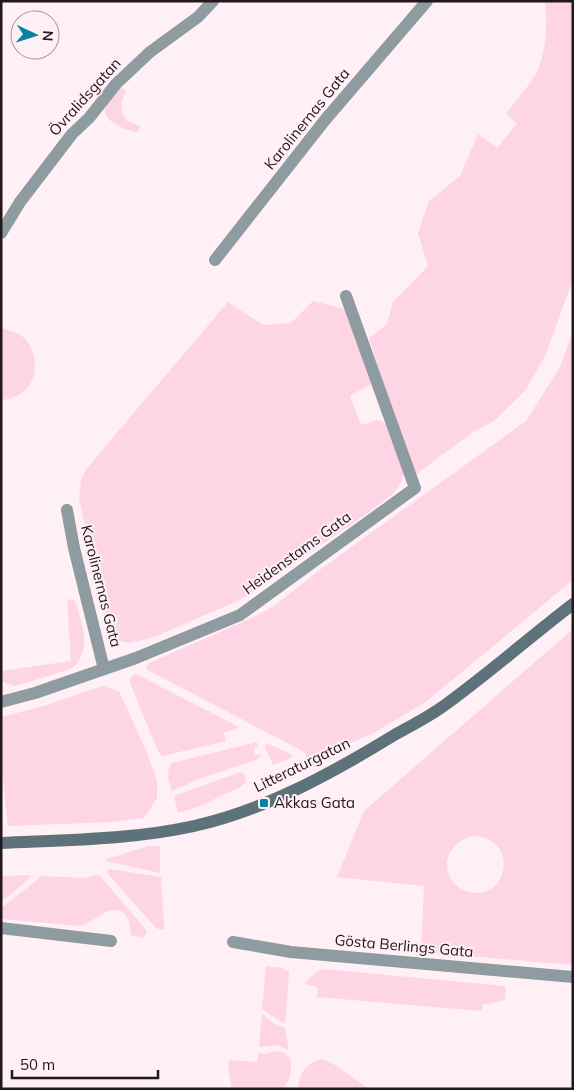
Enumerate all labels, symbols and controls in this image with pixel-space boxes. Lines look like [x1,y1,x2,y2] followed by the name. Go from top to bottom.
[10,10,60,60] north arrow
[39,30,57,42] text: N
[45,54,125,140] street label: Övralidsgatan
[260,64,353,173] street label: Karolinernas Gata
[239,507,355,598] street label: Heidenstams Gata
[77,523,126,649] street label: Karolinernas Gata
[250,733,353,796] street label: Litteraturgatan
[274,793,355,812] place label: Akkas Gata
[258,797,270,809] marker: Akkas Gata
[334,930,474,961] street label: Gösta Berlings Gata
[12,1048,159,1080] scale bar
[20,1055,55,1074] text: 50 m

